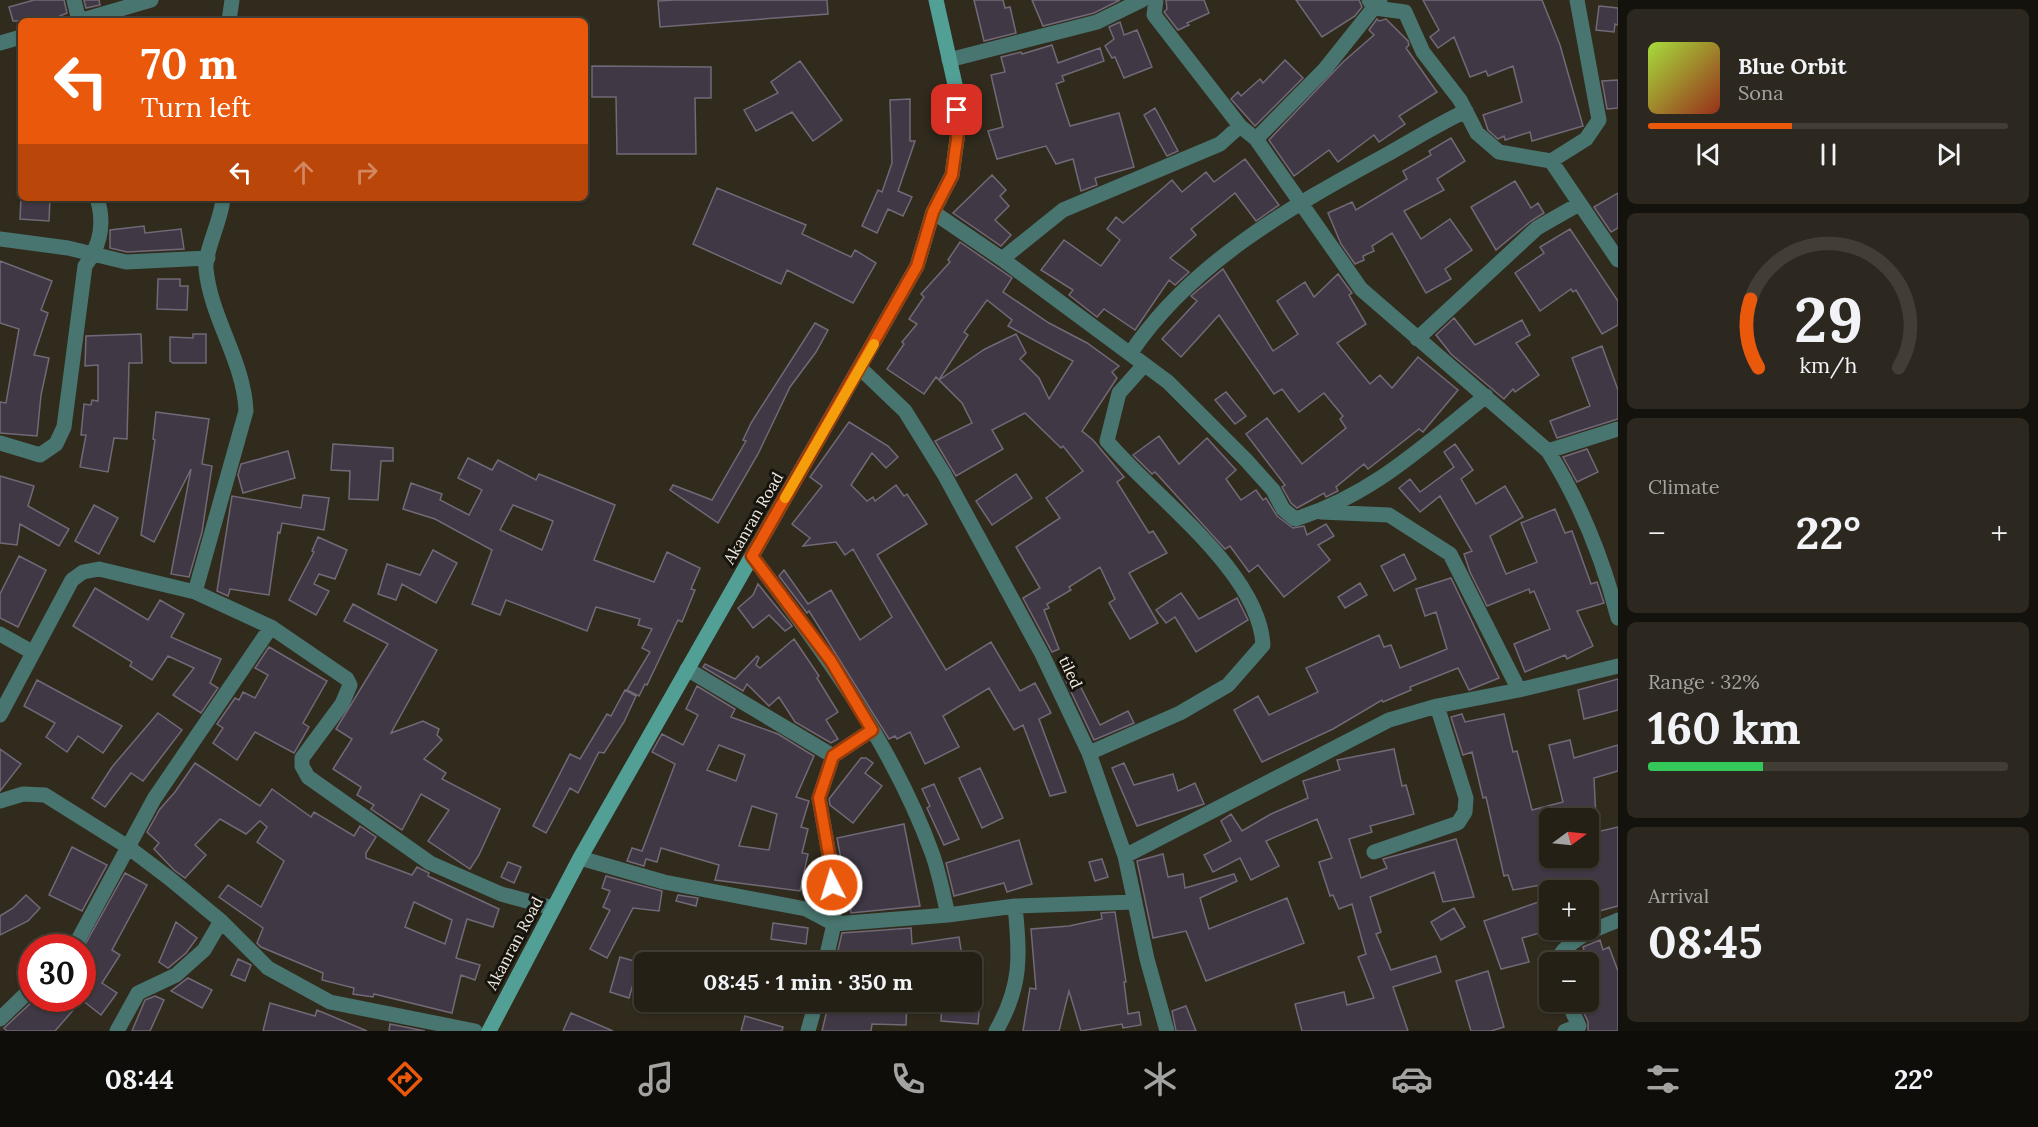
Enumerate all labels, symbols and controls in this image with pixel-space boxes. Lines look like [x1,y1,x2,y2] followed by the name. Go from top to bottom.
[141,37,237,91] text: 70 m
[42,42,120,120] icon: left
[1738,52,1846,80] text: Blue Orbit
[1738,80,1784,105] text: Sona
[931,84,982,135] pin
[141,90,251,124] text: Turn left
[940,93,973,126] icon: arrive
[1692,138,1725,171] icon: previous
[1812,138,1845,171] icon: pause
[1932,138,1965,171] icon: next
[224,156,257,189] icon: left
[287,156,320,189] icon: ahead
[350,156,383,189] icon: right
[1793,279,1863,359] text: 29
[1799,352,1857,380] text: km/h
[718,468,788,568] street label: Akanran Road
[1648,474,1720,499] text: Climate
[1795,504,1861,561] text: 22°
[1648,512,1666,554] text: −
[1990,512,2008,554] text: +
[1055,653,1087,692] street label: tiled
[1648,669,1760,694] text: Range · 32%
[1648,699,1801,756] text: 160 km
[1539,808,1599,868] north arrow
[1539,808,1599,1012] map controls
[800,853,864,917] position arrow
[1539,880,1599,940] button: +
[1648,883,1709,908] text: Arrival
[481,893,547,994] street label: Akanran Road
[1648,913,1763,970] text: 08:45
[18,934,96,1012] speed limit sign: 30
[1539,952,1599,1012] button: −
[703,968,913,996] text: 08:45 · 1 min · 350 m
[384,1058,426,1100] icon: directions
[635,1058,677,1100] icon: music
[887,1058,929,1100] icon: phone
[1139,1058,1181,1100] icon: climate
[1391,1058,1433,1100] icon: car
[1642,1058,1684,1100] icon: filters
[105,1062,174,1096] text: 08:44
[1894,1062,1933,1096] text: 22°

